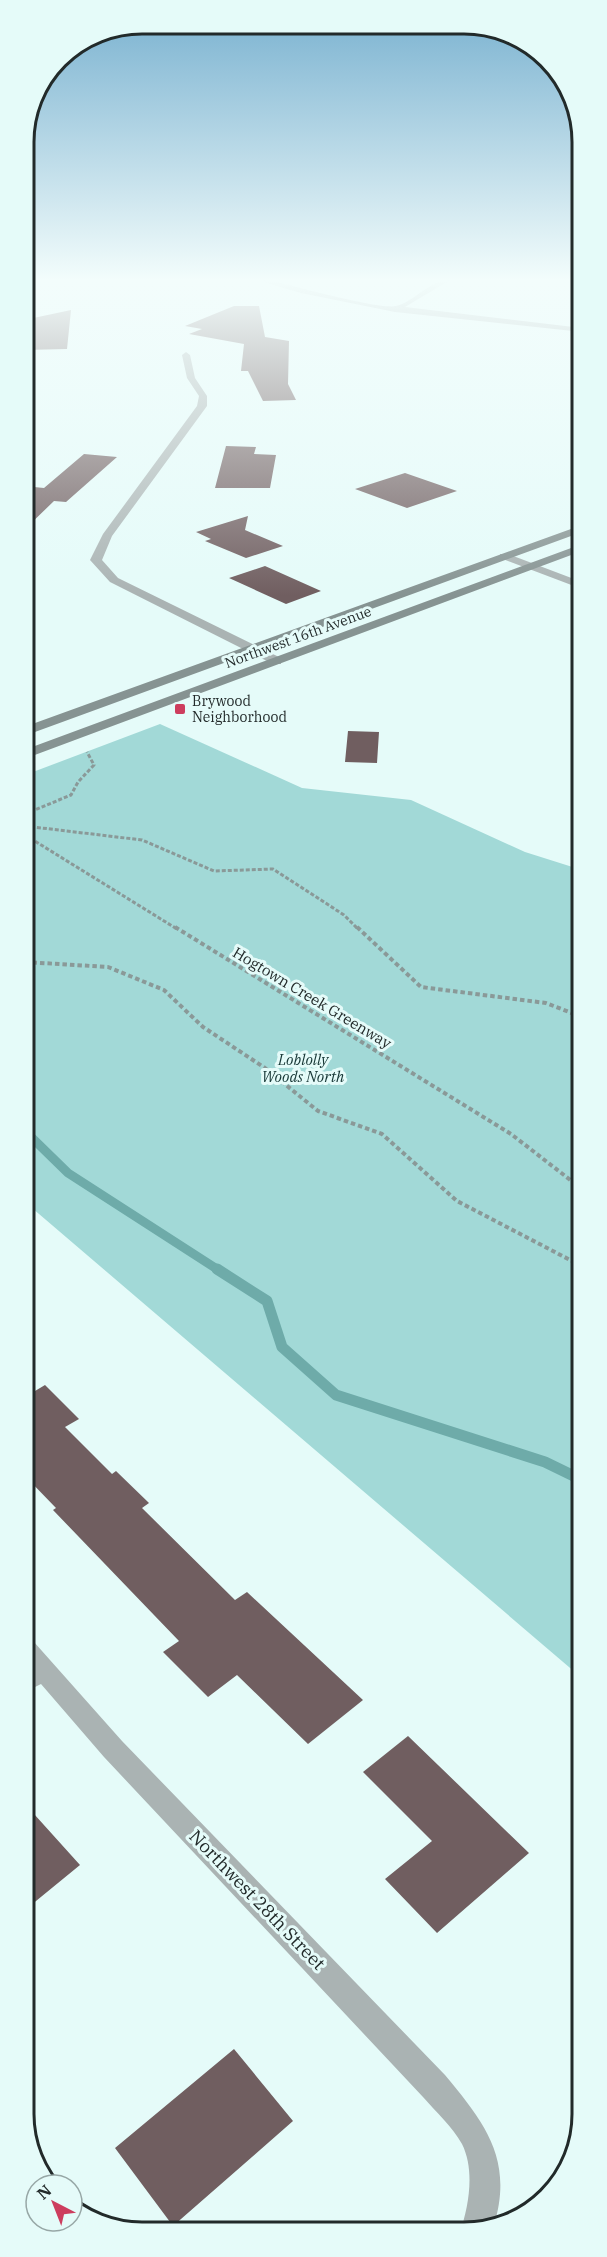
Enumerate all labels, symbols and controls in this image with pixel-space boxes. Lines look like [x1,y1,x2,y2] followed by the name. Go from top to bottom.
[222,602,374,672] street label: Northwest 16th Avenue
[192,692,288,726] place label: Brywood Neighborhood
[173,702,187,716] marker: Brywood Neighborhood
[229,943,395,1053] street label: Hogtown Creek Greenway
[262,1050,345,1086] park label: Loblolly Woods North
[184,1825,330,1975] street label: Northwest 28th Street
[24,2173,84,2233] north arrow
[33,2180,55,2204] text: N

